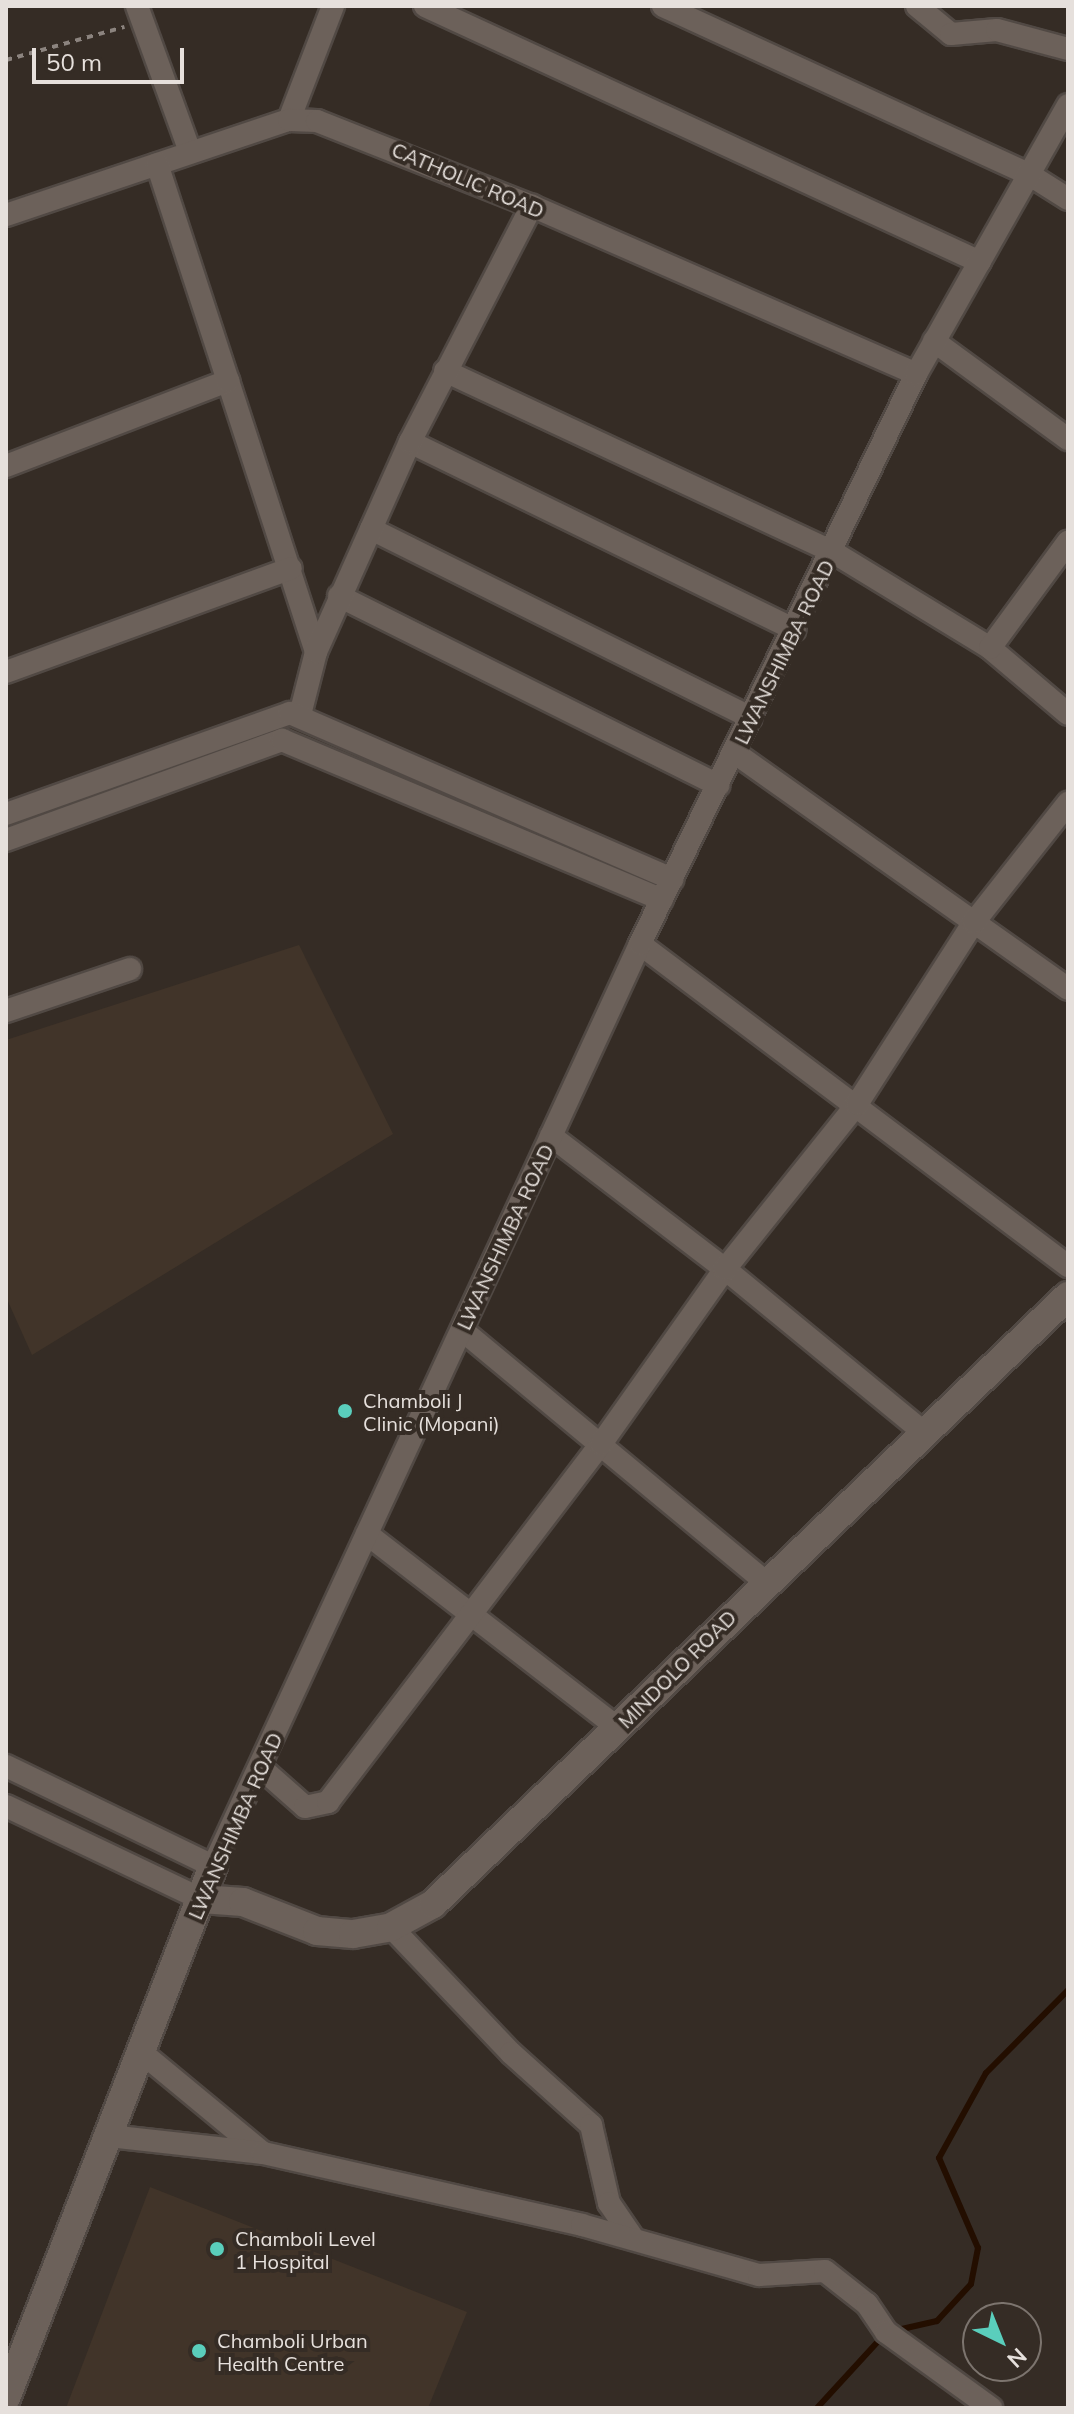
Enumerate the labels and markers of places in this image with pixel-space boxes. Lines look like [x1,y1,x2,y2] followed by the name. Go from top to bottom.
[363,1388,500,1435] place label: Chamboli J Clinic (Mopani)
[334,1400,356,1422] marker: Chamboli J Clinic (Mopani)
[235,2226,376,2273] place label: Chamboli Level 1 Hospital
[206,2238,228,2260] marker: Chamboli Level 1 Hospital
[217,2328,368,2375] place label: Chamboli Urban Health Centre
[188,2340,210,2362] marker: Chamboli Urban Health Centre

